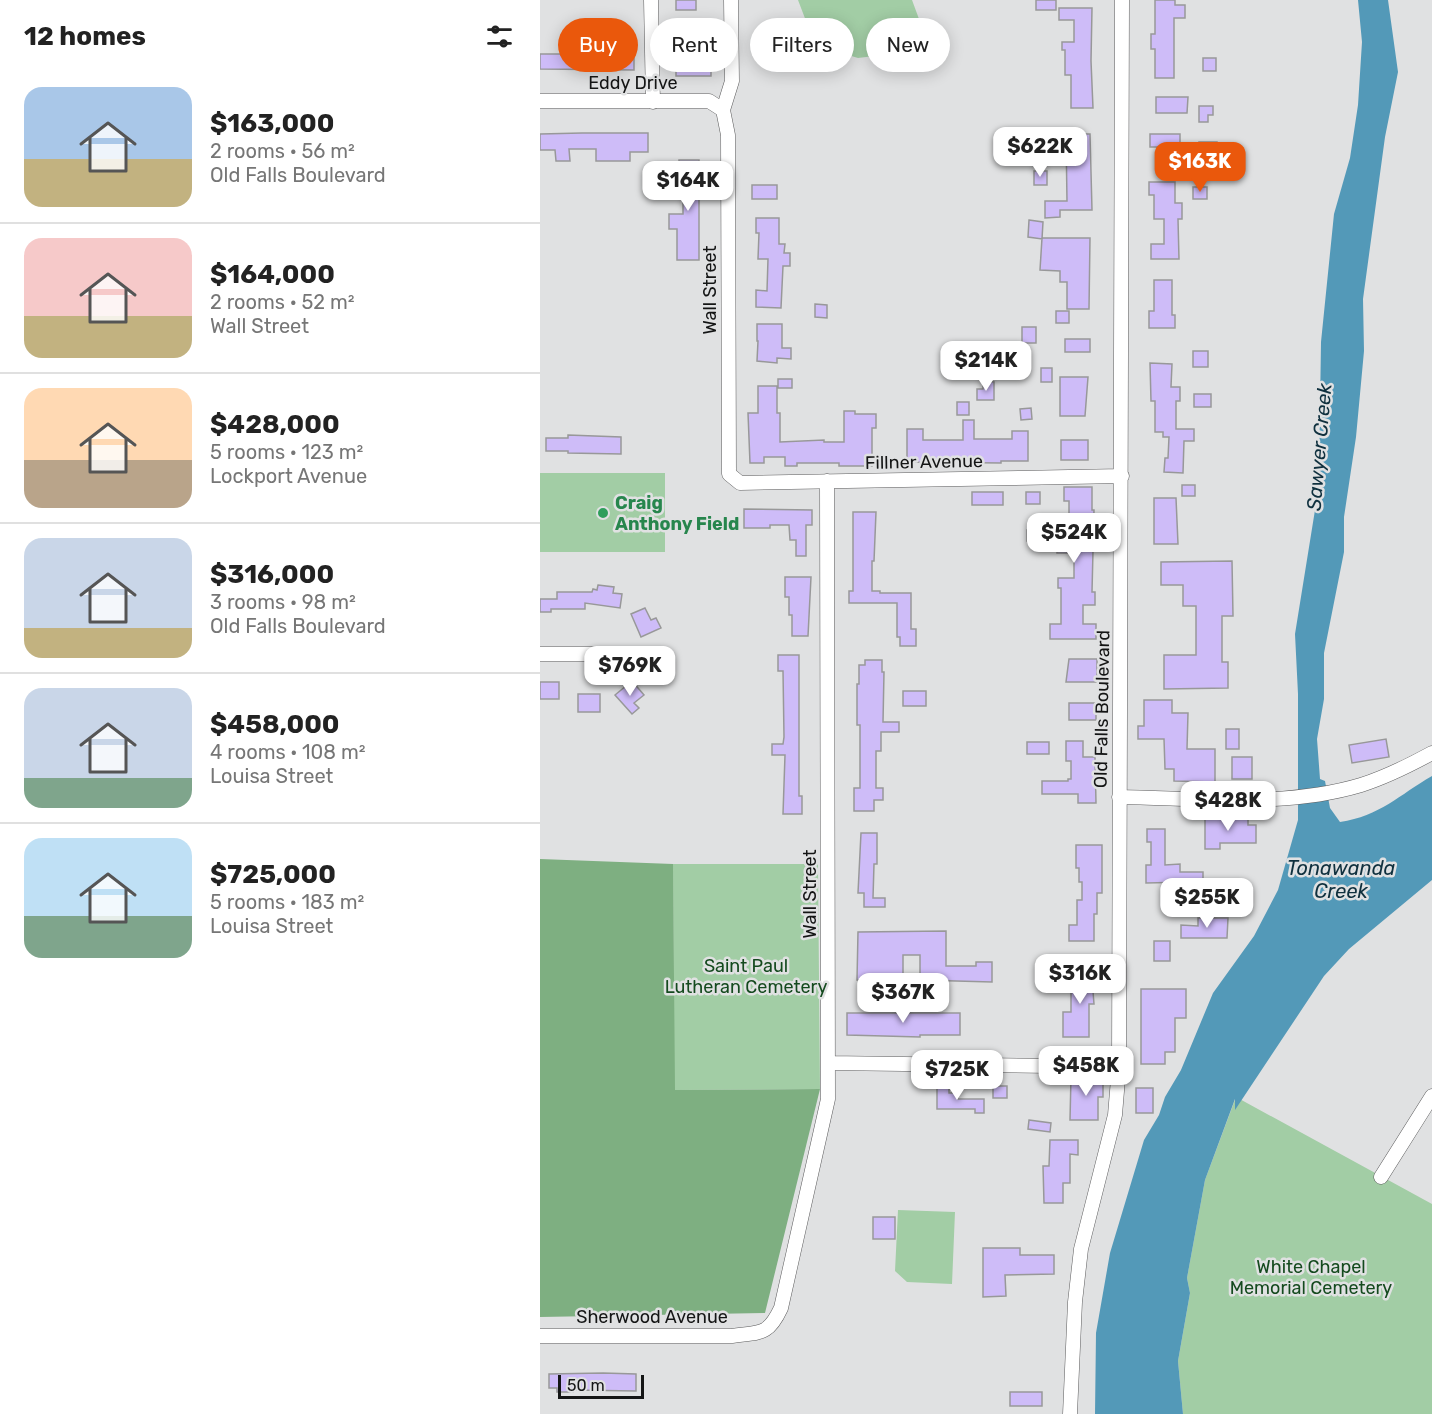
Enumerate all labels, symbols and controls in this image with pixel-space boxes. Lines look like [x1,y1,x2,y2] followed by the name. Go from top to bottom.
[558,18,638,72] chip: Buy
[650,18,738,72] chip: Rent
[750,18,854,72] chip: Filters
[866,18,950,72] chip: New
[483,20,516,53] icon: filters
[24,21,146,52] text: 12 homes
[588,72,678,94] street label: Eddy Drive
[210,108,334,139] text: $163,000
[72,111,144,183] icon: home
[998,127,1082,178] pin: $622K
[1007,134,1073,158] text: $622K
[210,139,355,163] text: 2 rooms · 56 m²
[1158,142,1242,193] pin: $163K
[1169,149,1231,173] text: $163K
[646,161,730,212] pin: $164K
[210,163,386,187] text: Old Falls Boulevard
[656,168,720,192] text: $164K
[699,245,721,335] street label: Wall Street
[210,259,335,290] text: $164,000
[72,262,144,334] icon: home
[210,290,355,314] text: 2 rooms · 52 m²
[210,314,309,338] text: Wall Street
[944,341,1028,392] pin: $214K
[954,348,1018,372] text: $214K
[1301,382,1337,512] water label: Sawyer Creek
[210,409,340,440] text: $428,000
[72,412,144,484] icon: home
[210,440,363,464] text: 5 rooms · 123 m²
[865,450,983,474] street label: Fillner Avenue
[210,464,367,488] text: Lockport Avenue
[615,492,739,535] place label: Craig Anthony Field
[596,506,610,520] marker: Craig Anthony Field
[1032,513,1116,564] pin: $524K
[1041,520,1107,544] text: $524K
[210,559,334,590] text: $316,000
[72,562,144,634] icon: home
[210,590,356,614] text: 3 rooms · 98 m²
[210,614,386,638] text: Old Falls Boulevard
[1090,630,1114,788] street label: Old Falls Boulevard
[588,646,672,697] pin: $769K
[598,653,662,677] text: $769K
[210,709,340,740] text: $458,000
[72,712,144,784] icon: home
[210,740,366,764] text: 4 rooms · 108 m²
[210,764,333,788] text: Louisa Street
[1186,781,1270,832] pin: $428K
[1195,788,1261,812] text: $428K
[799,849,821,939] street label: Wall Street
[1287,856,1396,903] water label: Tonawanda Creek
[210,859,336,890] text: $725,000
[72,862,144,934] icon: home
[1165,878,1249,929] pin: $255K
[1174,885,1240,909] text: $255K
[210,890,364,914] text: 5 rooms · 183 m²
[210,914,333,938] text: Louisa Street
[1038,954,1122,1005] pin: $316K
[665,955,827,998] park label: Saint Paul Lutheran Cemetery
[1049,961,1111,985] text: $316K
[861,973,945,1024] pin: $367K
[871,980,935,1004] text: $367K
[1044,1046,1128,1097] pin: $458K
[915,1050,999,1101] pin: $725K
[1053,1053,1119,1077] text: $458K
[925,1057,989,1081] text: $725K
[1230,1256,1392,1299] park label: White Chapel Memorial Cemetery
[576,1306,728,1328] street label: Sherwood Avenue
[558,1372,644,1400] scale bar
[567,1376,605,1395] text: 50 m

